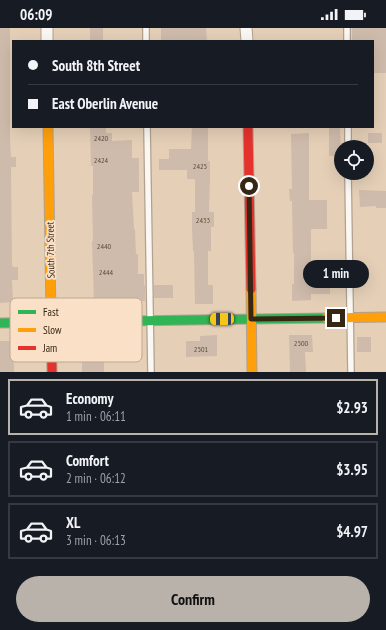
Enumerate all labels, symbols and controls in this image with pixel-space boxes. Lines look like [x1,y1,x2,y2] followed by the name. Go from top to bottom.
[20,5,52,24] text: 06:09
[52,56,140,75] text: South 8th Street
[52,94,158,113] text: East Oberlin Avenue
[94,133,109,143] house number: 2420
[334,140,374,180] map controls
[334,140,374,180] button: locate
[94,155,109,165] house number: 2424
[193,161,207,171] house number: 2425
[240,177,258,195] route start
[196,215,211,225] house number: 2433
[44,221,57,278] street label: South 7th Street
[97,241,112,251] house number: 2440
[303,260,369,288] callout: 1 min
[323,265,349,282] text: 1 min
[99,267,114,277] house number: 2444
[10,298,142,362] legend
[43,305,59,319] text: Fast
[327,309,345,327] route end
[210,313,234,325] car
[43,323,62,337] text: Slow
[294,338,309,348] house number: 2500
[42,341,57,355] text: Jam
[194,344,209,354] house number: 2501
[18,389,54,425] icon: car
[66,389,114,408] text: Economy
[336,398,368,417] text: $2.93
[66,408,126,425] text: 1 min · 06:11
[18,451,54,487] icon: car
[66,451,109,470] text: Comfort
[336,460,368,479] text: $3.95
[66,470,126,487] text: 2 min · 06:12
[18,513,54,549] icon: car
[66,513,80,532] text: XL
[336,522,368,541] text: $4.97
[66,532,126,549] text: 3 min · 06:13
[16,576,370,622] button: Confirm

